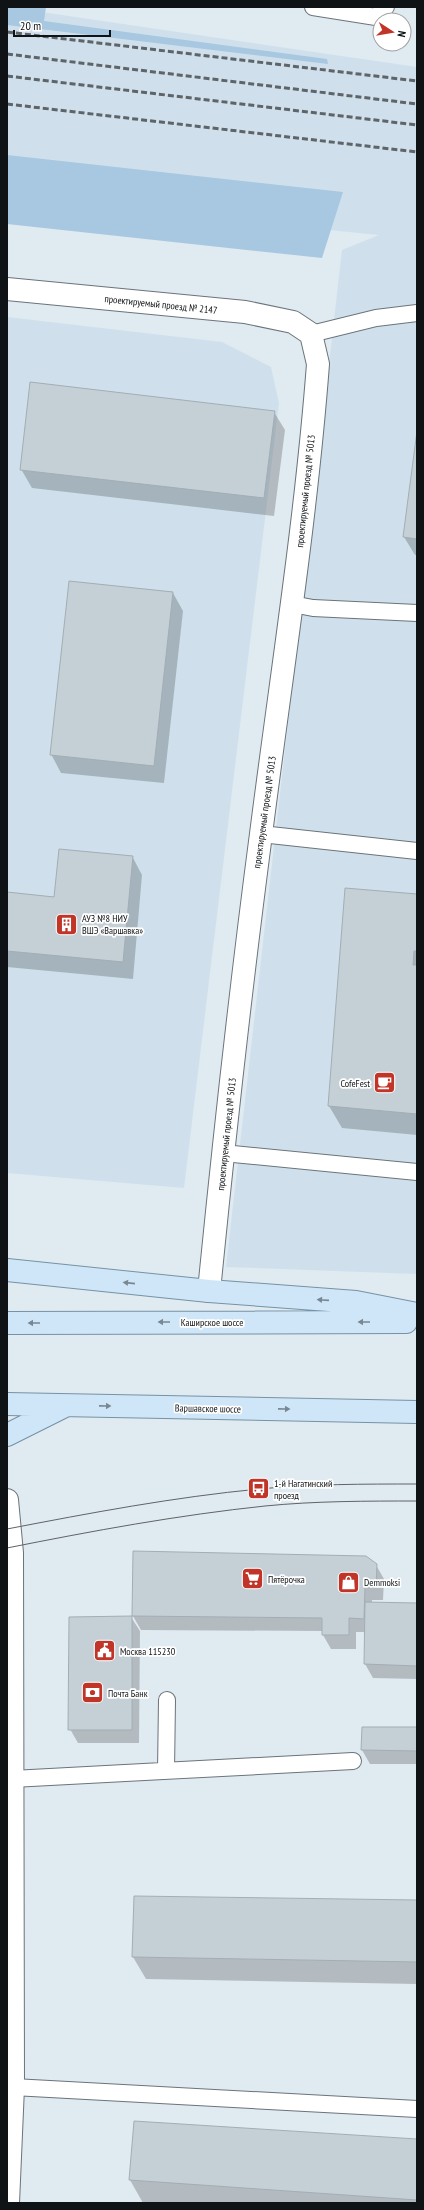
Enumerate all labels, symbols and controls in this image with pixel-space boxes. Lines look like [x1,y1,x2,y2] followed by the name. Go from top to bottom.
[14,12,110,38] scale bar
[372,12,412,52] north arrow
[20,18,41,33] text: 20 m
[394,30,409,38] text: N
[104,292,218,317] street label: проектируемый проезд № 2147
[293,434,318,548] street label: проектируемый проезд № 5013
[250,755,279,869] street label: проектируемый проезд № 5013
[54,911,80,937] building icon: АУЗ №8 НИУ ВШЭ «Варшавка»
[82,912,143,937] place label: АУЗ №8 НИУ ВШЭ «Варшавка»
[372,1070,398,1096] cafe icon: CofeFest
[214,1077,239,1191] street label: проектируемый проезд № 5013
[340,1077,370,1090] place label: CofeFest
[123,1279,135,1286] one-way arrow
[317,1296,329,1303] one-way arrow
[181,1316,243,1329] street label: Каширское шоссе
[157,1319,170,1325] one-way arrow
[357,1319,370,1325] one-way arrow
[27,1320,40,1326] one-way arrow
[175,1401,241,1416] street label: Варшавское шоссе
[99,1403,112,1409] one-way arrow
[278,1406,290,1413] one-way arrow
[246,1476,272,1502] bus stop icon: 1-й Нагатинский проезд
[274,1477,332,1502] place label: 1-й Нагатинский проезд
[239,1566,265,1592] supermarket icon: Пятёрочка
[335,1569,361,1595] shop icon: Demmoksi
[268,1573,305,1586] place label: Пятёрочка
[364,1576,400,1589] place label: Demmoksi
[92,1638,118,1664] public building icon: Москва 115230
[120,1645,176,1658] place label: Москва 115230
[79,1680,105,1706] bank icon: Почта Банк
[108,1687,148,1700] place label: Почта Банк

